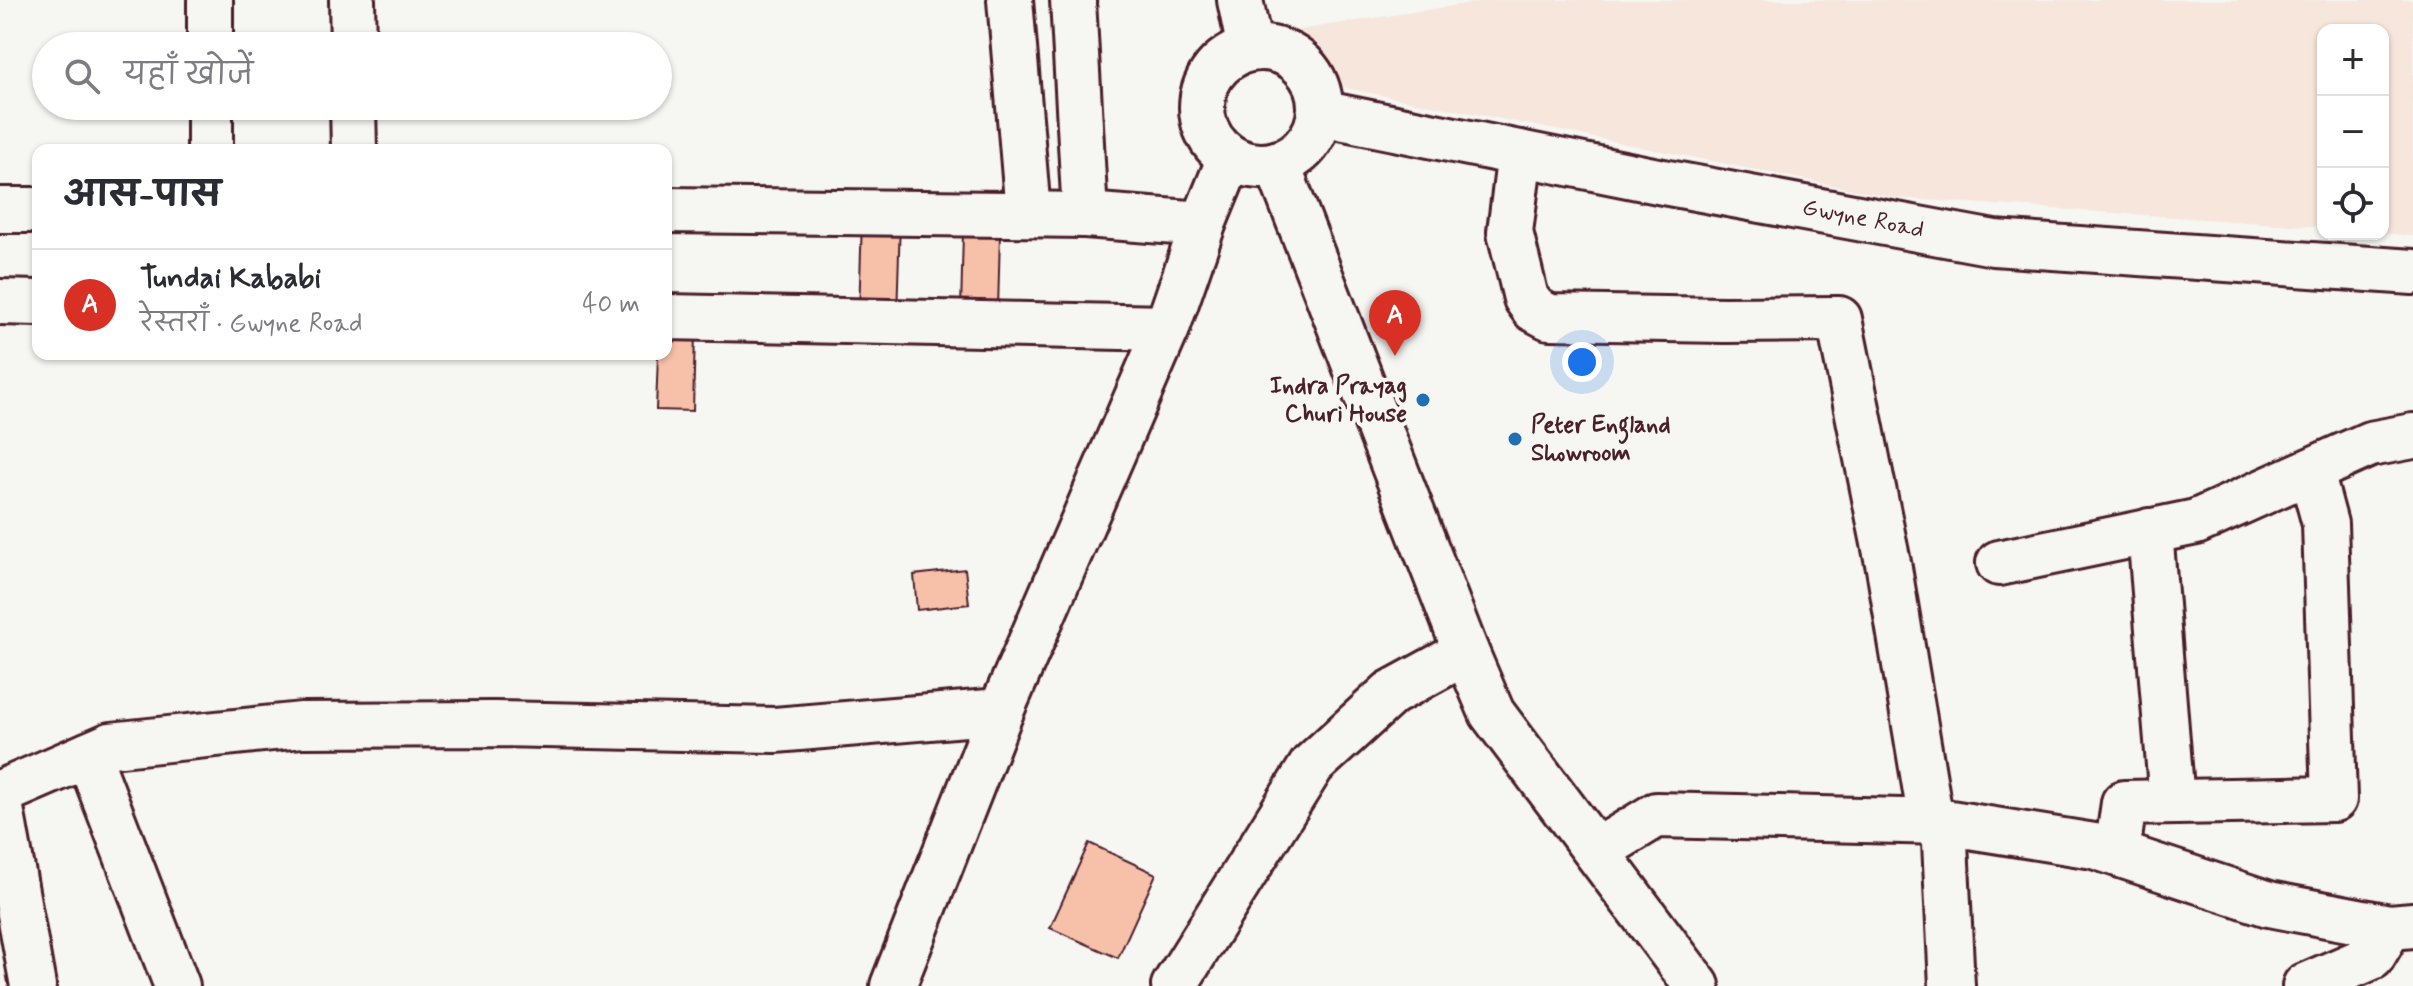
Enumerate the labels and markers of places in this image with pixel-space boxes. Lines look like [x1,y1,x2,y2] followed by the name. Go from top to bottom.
[1369,290,1421,356] pin: A
[1270,371,1407,430] place label: Indra Prayag Churi House
[1414,391,1432,409] marker: Indra Prayag Churi House
[1531,410,1671,469] place label: Peter England Showroom
[1506,430,1524,448] marker: Peter England Showroom

